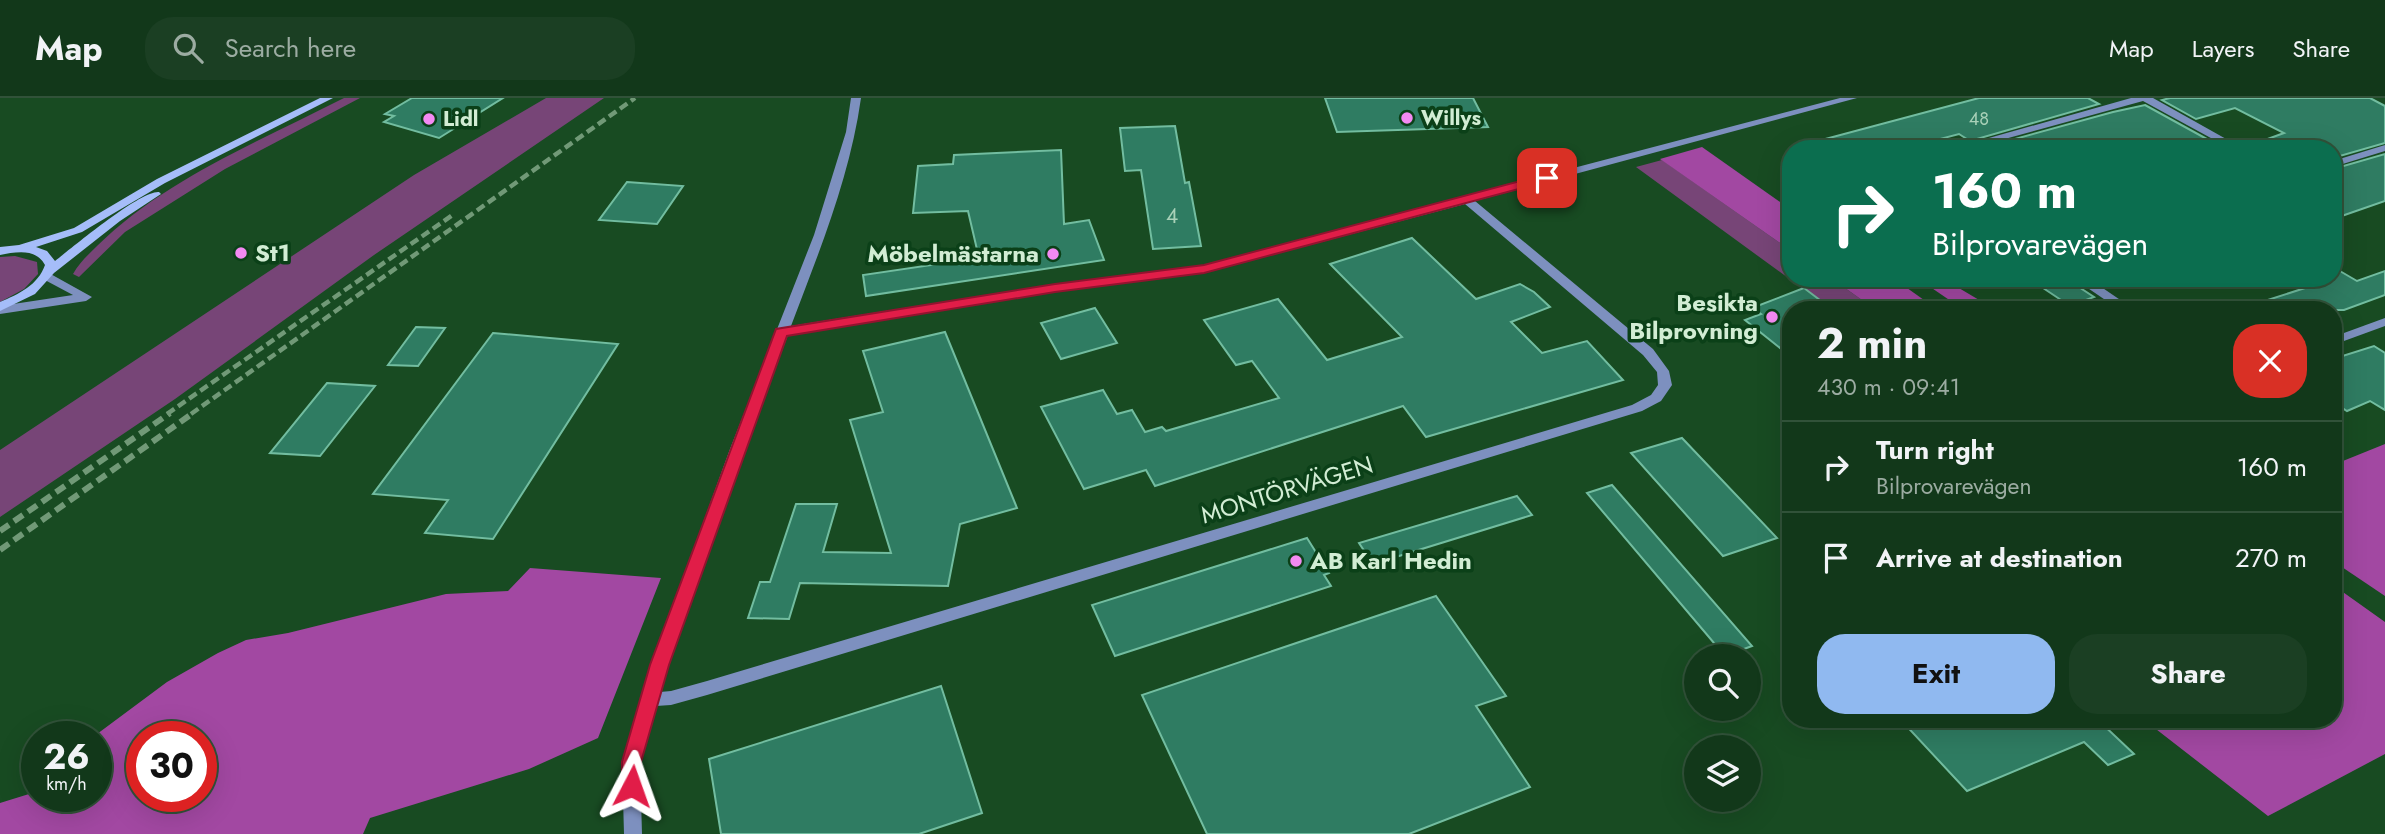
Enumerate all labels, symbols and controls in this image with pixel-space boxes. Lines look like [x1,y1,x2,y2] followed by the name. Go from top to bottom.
[145,17,635,80] search box
[35,25,103,72] text: Map
[169,29,207,67] icon: search
[225,29,356,67] text: Search here
[2109,31,2154,66] text: Map
[2192,31,2254,66] text: Layers
[2292,31,2350,66] text: Share
[1421,103,1481,133] place label: Willys
[443,104,479,134] place label: Lidl
[1969,106,1989,132] house number: 48
[1399,110,1415,126] marker: Willys
[421,111,437,127] marker: Lidl
[1517,148,1577,208] pin
[1932,156,2077,226] text: 160 m
[1528,159,1566,197] icon: arrive
[1817,168,1908,259] icon: right
[1166,201,1178,231] house number: 4
[1932,221,2148,267] text: Bilprovarevägen
[255,235,290,270] place label: St1
[868,236,1039,271] place label: Möbelmästarna
[233,245,249,261] marker: St1
[1045,246,1061,262] marker: Möbelmästarna
[1629,285,1758,348] place label: Besikta Bilprovning
[1764,309,1780,325] marker: Besikta Bilprovning
[1817,313,1927,374] text: 2 min
[2233,324,2307,398] button: close
[1817,370,1960,404] text: 430 m · 09:41
[1876,431,1994,469] text: Turn right
[1196,447,1377,532] street label: MONTÖRVÄGEN
[1817,448,1855,486] icon: right
[2237,448,2307,486] text: 160 m
[1876,469,2032,503] text: Bilprovarevägen
[1817,539,1855,577] icon: arrive
[1876,539,2123,577] text: Arrive at destination
[2235,539,2307,577] text: 270 m
[1309,543,1472,578] place label: AB Karl Hedin
[1288,553,1304,569] marker: AB Karl Hedin
[1817,634,2055,714] button: Exit
[2069,634,2307,714] button: Share
[1684,644,1761,812] map controls
[1684,644,1761,721] button: search
[126,721,217,812] speed limit sign: 30
[43,732,90,782] text: 26
[1684,735,1761,812] button: layers
[595,749,669,823] position arrow
[46,771,87,797] text: km/h

